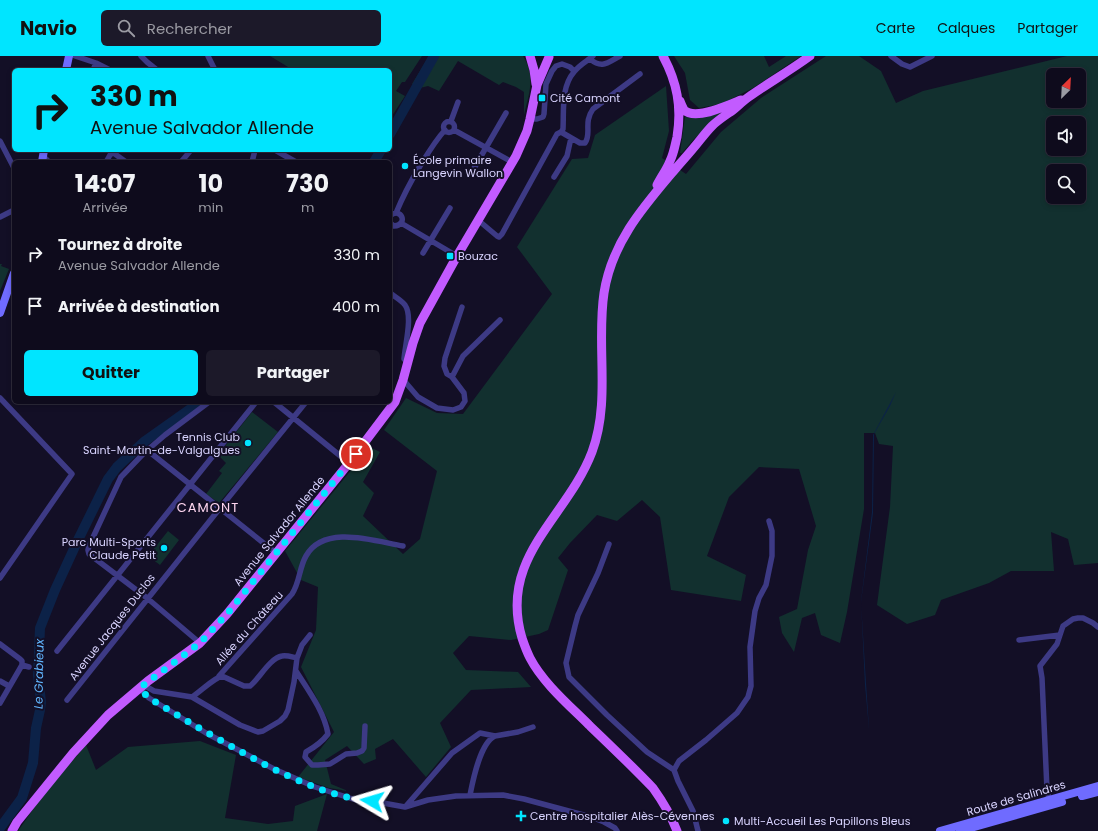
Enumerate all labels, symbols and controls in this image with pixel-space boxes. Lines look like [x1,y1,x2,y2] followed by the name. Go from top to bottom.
[101,10,381,46] search box
[20,15,77,42] text: Navio
[115,17,137,39] icon: search
[147,18,232,39] text: Rechercher
[876,18,915,38] text: Carte
[937,18,995,38] text: Calques
[1017,18,1078,38] text: Partager
[1046,68,1086,108] north arrow
[1046,68,1086,204] map controls
[90,77,178,116] text: 330 m
[24,84,76,136] icon: right
[550,90,620,106] place label: Cité Camont
[537,93,547,103] marker: Cité Camont
[90,115,314,140] text: Avenue Salvador Allende
[1046,116,1086,156] button: sound
[413,152,503,181] place label: École primaire Langevin Wallon
[400,161,410,171] marker: École primaire Langevin Wallon
[1046,164,1086,204] button: search
[75,167,135,200] text: 14:07
[198,167,223,200] text: 10
[286,167,329,200] text: 730
[83,198,128,217] text: Arrivée
[198,198,223,217] text: min
[301,198,314,217] text: m
[58,234,182,255] text: Tournez à droite
[24,243,46,265] icon: right
[333,244,380,265] text: 330 m
[458,248,498,264] place label: Bouzac
[445,251,455,261] marker: Bouzac
[58,256,220,275] text: Avenue Salvador Allende
[24,295,46,317] icon: arrive
[58,296,220,317] text: Arrivée à destination
[332,296,380,317] text: 400 m
[24,350,198,396] button: Quitter
[206,350,380,396] button: Partager
[83,429,240,458] place label: Tennis Club Saint-Martin-de-Valgalgues
[339,437,373,471] pin
[243,438,253,448] marker: Tennis Club Saint-Martin-de-Valgalgues
[345,443,367,465] icon: arrive
[230,473,328,589] street label: Avenue Salvador Allende
[177,498,239,517] district label: CAMONT
[62,534,156,563] place label: Parc Multi-Sports Claude Petit
[159,543,169,553] marker: Parc Multi-Sports Claude Petit
[65,570,159,684] street label: Avenue Jacques Duclos
[211,587,287,669] street label: Allée du Château
[29,638,48,709] water label: Le Grabieux
[965,776,1068,820] street label: Route de Salindres
[351,780,393,822] position arrow
[530,808,715,824] place label: Centre hospitalier Alès-Cévennes
[515,810,527,822] marker: Centre hospitalier Alès-Cévennes
[734,813,911,829] place label: Multi-Accueil Les Papillons Bleus
[721,816,731,826] marker: Multi-Accueil Les Papillons Bleus

